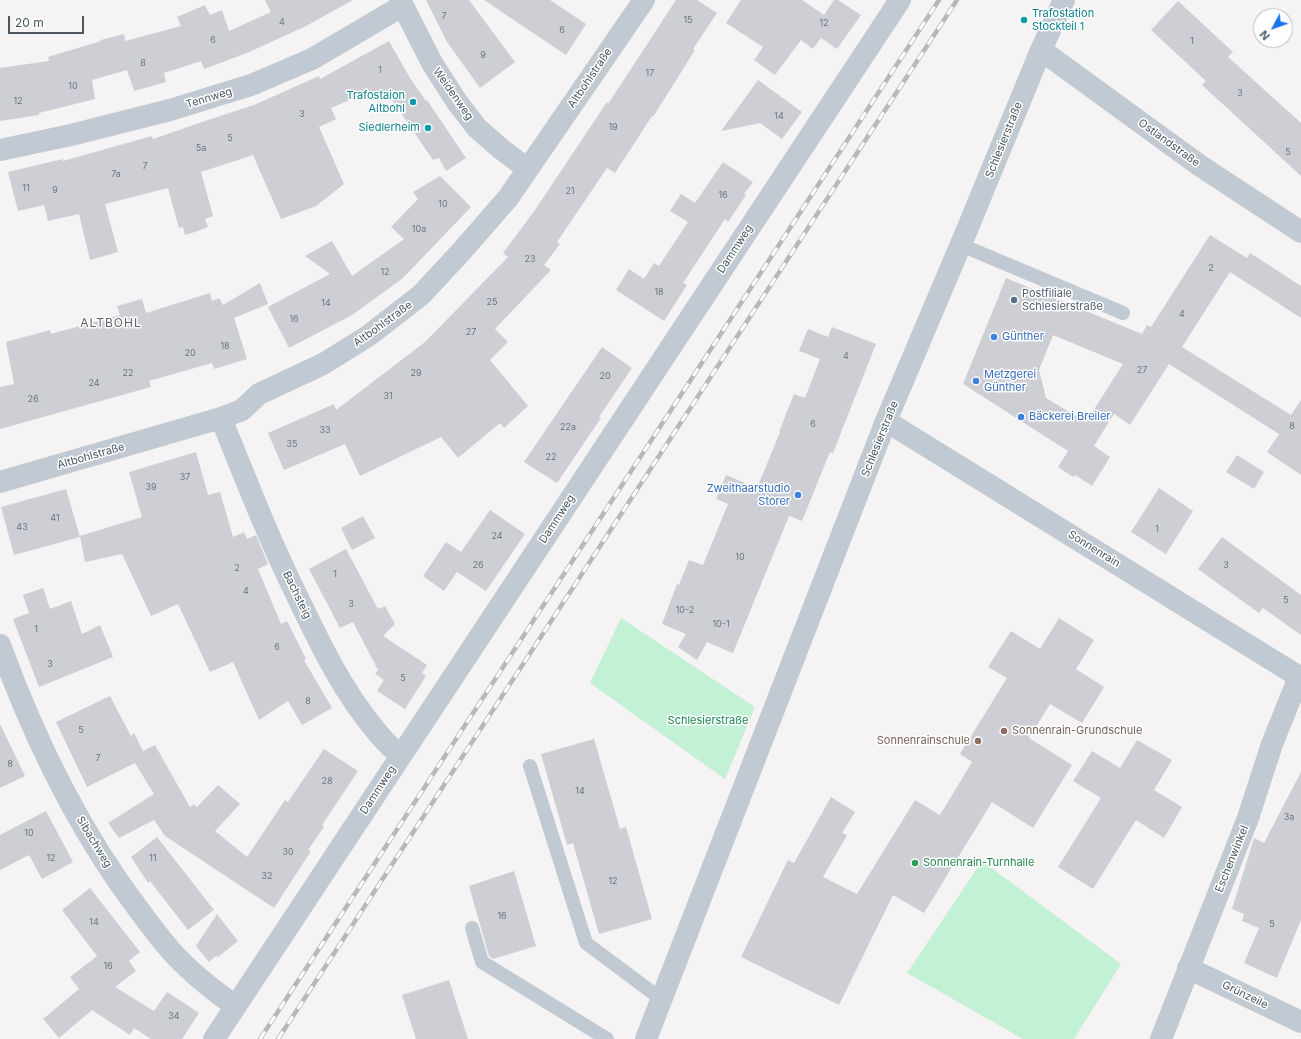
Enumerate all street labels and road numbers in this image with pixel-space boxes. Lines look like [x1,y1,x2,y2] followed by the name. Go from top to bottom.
[565,46,615,110] street label: Altbohlstraße
[430,65,476,123] street label: Weidenweg
[184,85,234,111] street label: Tennweg
[983,100,1025,180] street label: Schlesierstraße
[1136,116,1202,170] street label: Ostlandstraße
[714,222,756,276] street label: Dammweg
[351,298,415,350] street label: Altbohlstraße
[859,399,901,479] street label: Schlesierstraße
[56,440,126,472] street label: Altbohlstraße
[536,492,578,546] street label: Dammweg
[1065,528,1123,570] street label: Sonnenrain
[280,569,314,621] street label: Bachsteig
[357,763,399,817] street label: Dammweg
[74,814,114,870] street label: Sibachweg
[1213,824,1251,894] street label: Eschenwinkel
[1220,978,1270,1012] street label: Grünzeile

